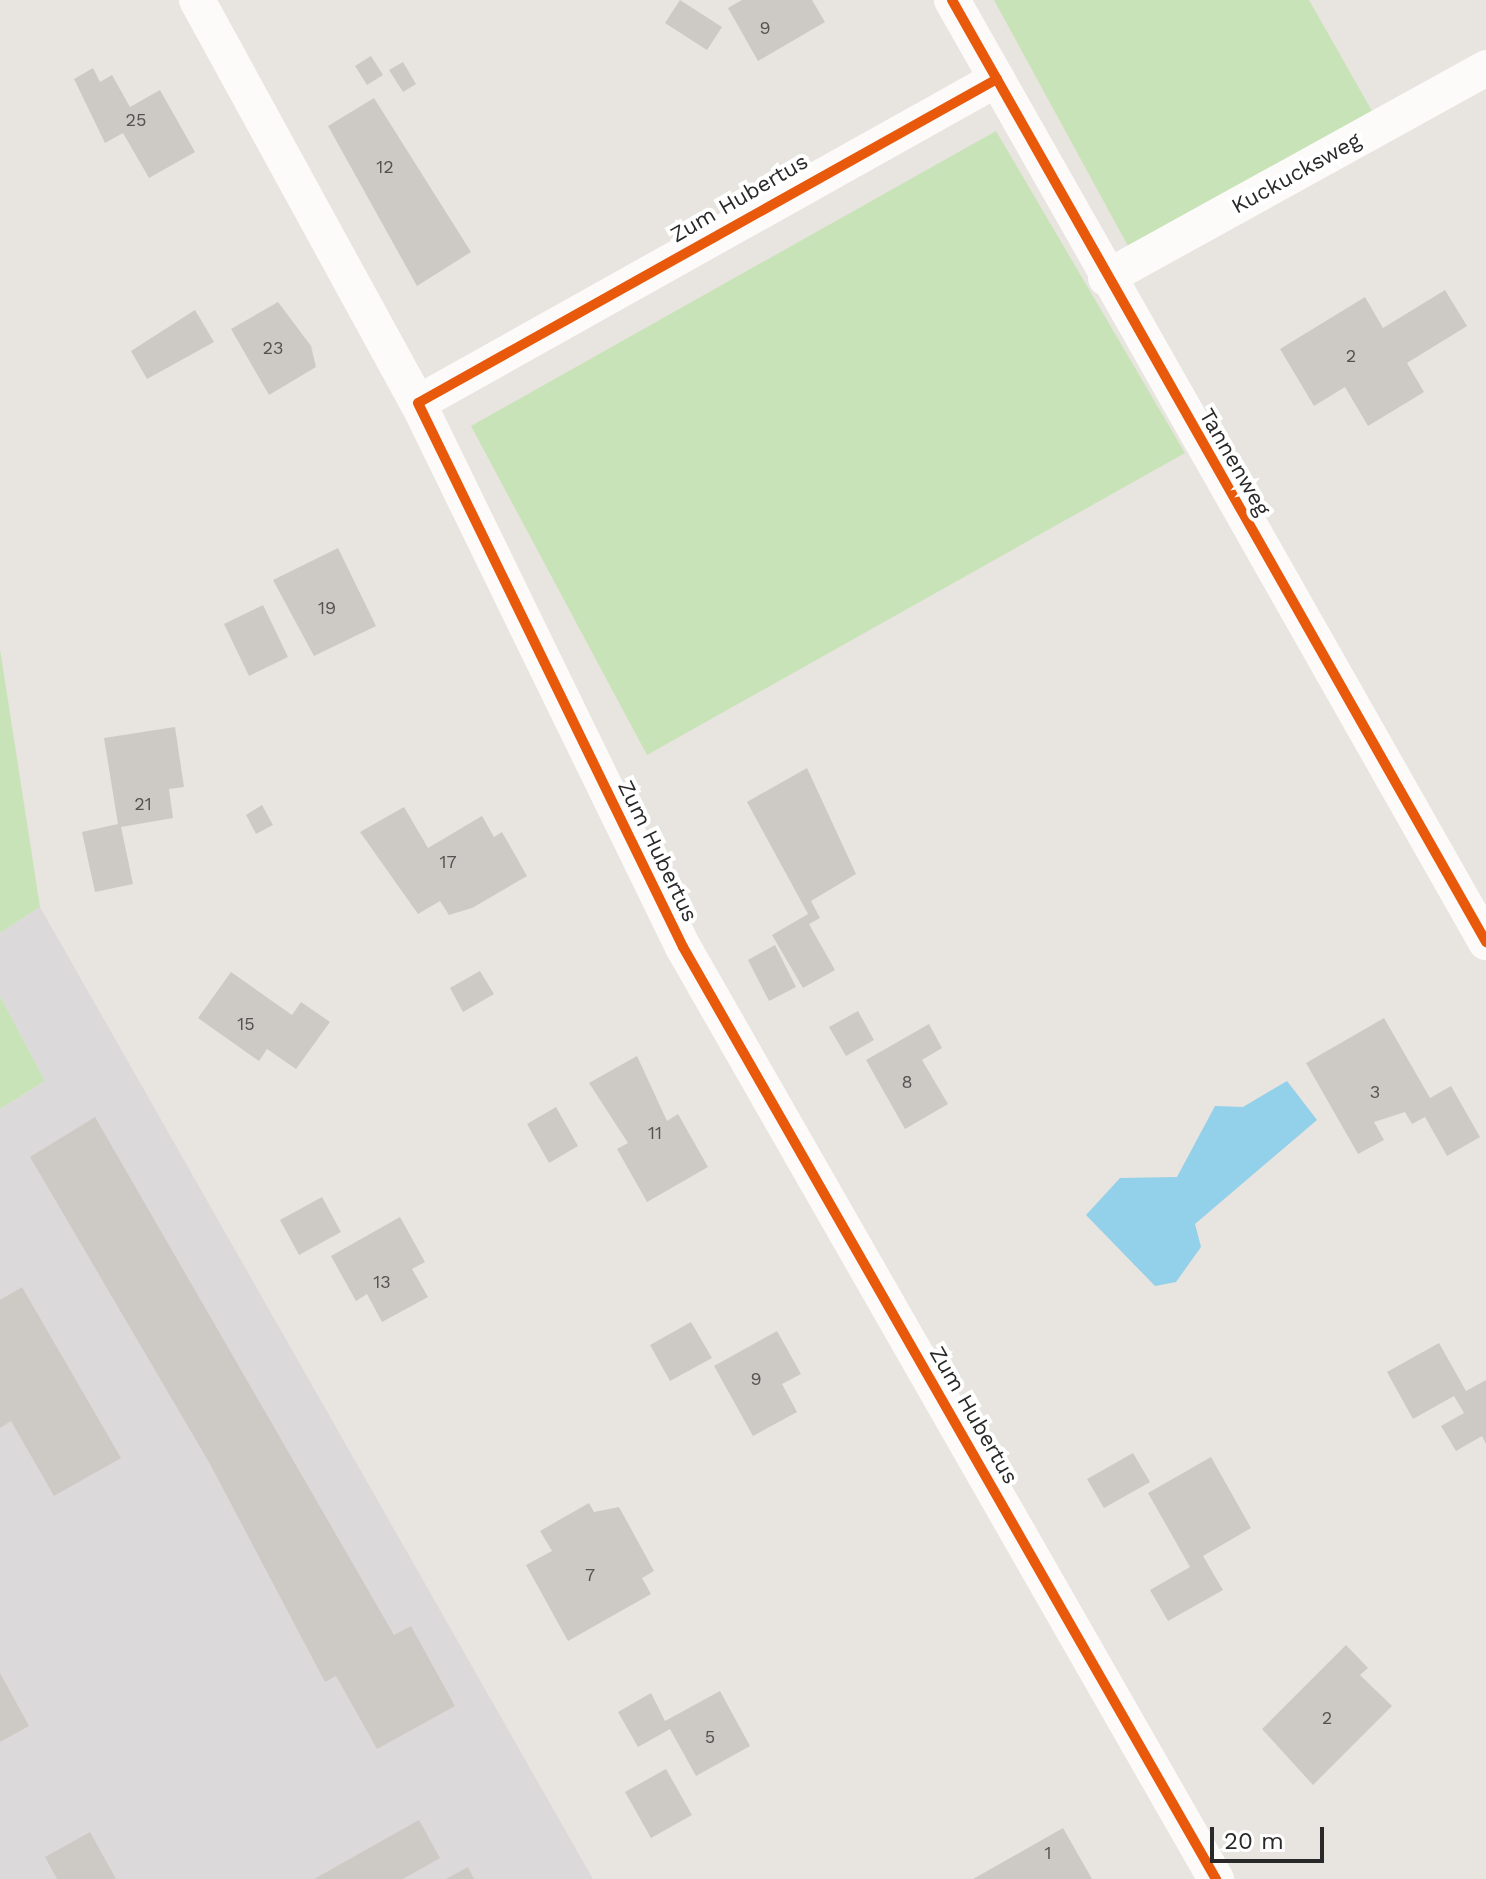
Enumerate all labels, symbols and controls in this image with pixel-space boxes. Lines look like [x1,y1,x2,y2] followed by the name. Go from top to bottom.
[759,17,771,39] house number: 9
[126,109,146,131] house number: 25
[1227,127,1365,219] street label: Kuckucksweg
[666,148,812,248] street label: Zum Hubertus
[376,156,394,178] house number: 12
[263,337,283,359] house number: 23
[1346,345,1356,367] house number: 2
[1194,404,1276,520] street label: Tannenweg
[318,597,336,619] house number: 19
[612,776,704,926] street label: Zum Hubertus
[134,793,152,815] house number: 21
[439,851,457,873] house number: 17
[237,1013,255,1035] house number: 15
[901,1071,913,1093] house number: 8
[1370,1081,1380,1103] house number: 3
[648,1122,662,1144] house number: 11
[373,1271,391,1293] house number: 13
[924,1342,1024,1488] street label: Zum Hubertus
[750,1368,762,1390] house number: 9
[585,1564,595,1586] house number: 7
[1322,1707,1332,1729] house number: 2
[705,1726,715,1748] house number: 5
[1214,1811,1328,1861] scale bar
[1224,1827,1284,1855] text: 20 m
[1044,1842,1052,1864] house number: 1

